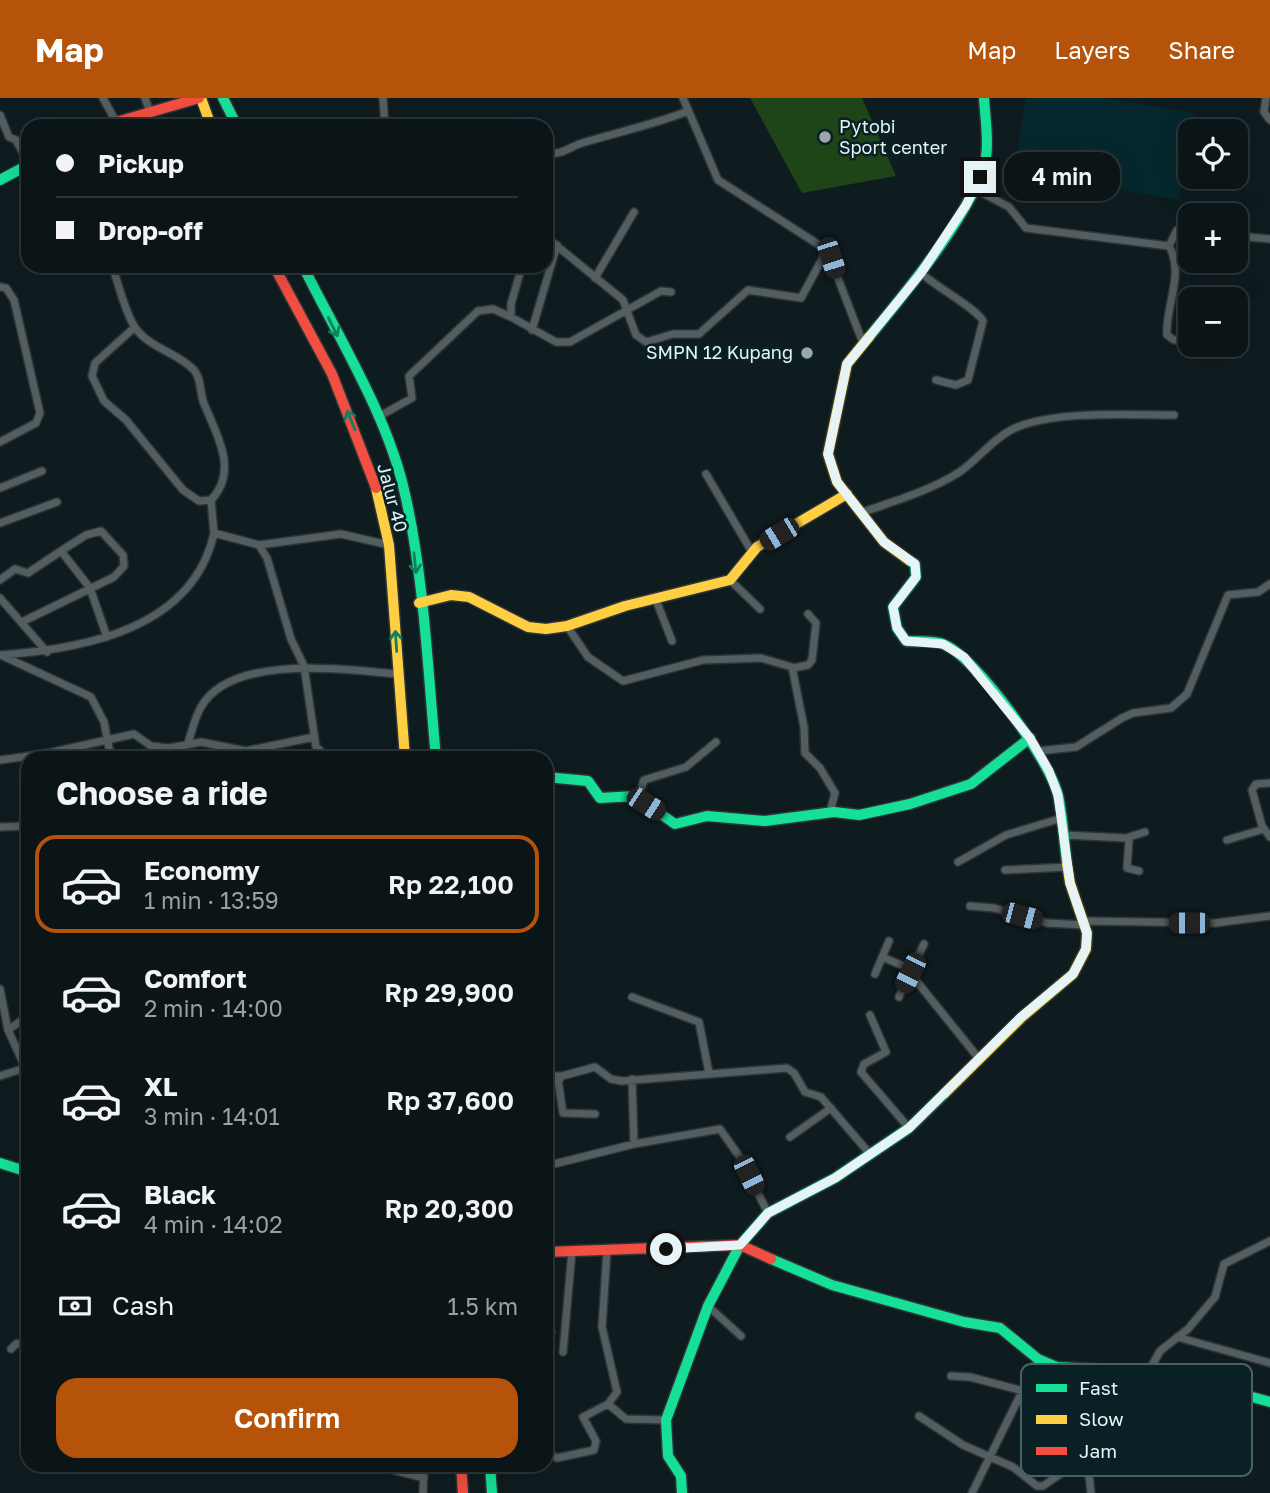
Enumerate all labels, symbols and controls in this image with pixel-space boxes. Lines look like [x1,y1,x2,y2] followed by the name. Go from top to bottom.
[35,30,104,69] text: Map
[967,35,1016,64] text: Map
[1054,35,1130,64] text: Layers
[1168,35,1235,64] text: Share
[839,115,947,158] place label: Pytobi Sport center
[1178,119,1248,357] map controls
[1178,119,1248,189] button: locate
[817,129,833,145] marker: Pytobi Sport center
[98,148,184,179] text: Pickup
[1004,153,1120,202] callout: 4 min
[964,161,996,193] route end
[1032,162,1092,190] text: 4 min
[1178,203,1248,273] button: +
[98,215,203,246] text: Drop-off
[815,235,848,281] car
[1178,287,1248,357] button: −
[326,316,340,337] one-way arrow
[646,341,793,363] place label: SMPN 12 Kupang
[799,345,815,361] marker: SMPN 12 Kupang
[344,409,357,431] one-way arrow
[373,461,413,535] street label: Jalur 40
[756,514,803,554] car
[409,551,422,574] one-way arrow
[389,630,402,653] one-way arrow
[56,774,268,812] text: Choose a ride
[623,784,670,824] car
[60,853,123,916] icon: car
[144,855,260,886] text: Economy
[388,869,514,900] text: Rp 22,100
[144,886,279,914] text: 1 min · 13:59
[999,900,1046,932] car
[1169,913,1211,934] car
[892,950,929,996] car
[60,961,123,1024] icon: car
[144,963,247,994] text: Comfort
[384,977,514,1008] text: Rp 29,900
[144,994,283,1022] text: 2 min · 14:00
[60,1069,123,1132] icon: car
[144,1071,178,1102] text: XL
[386,1085,514,1116] text: Rp 37,600
[144,1102,280,1130] text: 3 min · 14:01
[731,1152,768,1198] car
[60,1177,123,1240] icon: car
[144,1179,216,1210] text: Black
[384,1193,514,1224] text: Rp 20,300
[144,1210,283,1238] text: 4 min · 14:02
[650,1233,682,1265] route start
[56,1287,94,1325] icon: cash
[112,1290,174,1321] text: Cash
[448,1292,518,1320] text: 1.5 km
[1021,1364,1252,1476] legend
[1079,1376,1118,1399] text: Fast
[56,1378,518,1458] button: Confirm
[1079,1407,1124,1430] text: Slow
[1079,1439,1117,1462] text: Jam

